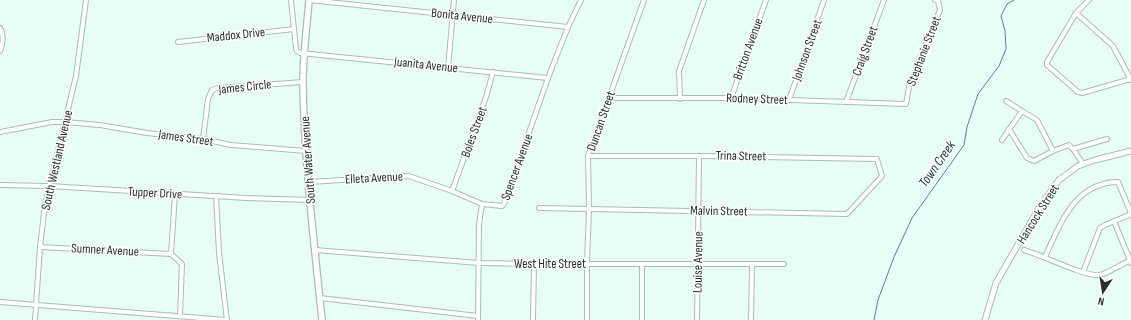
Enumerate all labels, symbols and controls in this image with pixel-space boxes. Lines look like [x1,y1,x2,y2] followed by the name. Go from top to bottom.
[430,5,494,27] street label: Bonita Avenue
[903,14,945,88] street label: Stephanie Street
[729,16,767,82] street label: Britton Avenue
[788,17,826,84] street label: Johnson Street
[206,24,266,46] street label: Maddox Drive
[849,24,881,78] street label: Craig Street
[392,54,459,76] street label: Juanita Avenue
[217,76,272,98] street label: James Circle
[583,89,619,153] street label: Duncan Street
[726,90,788,108] street label: Rodney Street
[457,104,491,160] street label: Boles Street
[38,108,76,212] street label: South Westland Avenue
[297,116,319,204] street label: South Water Avenue
[156,126,215,150] street label: James Street
[498,132,536,202] street label: Spencer Avenue
[915,137,959,190] water label: Town Creek
[716,148,766,164] street label: Trina Street
[345,168,403,188] street label: Elleta Avenue
[1013,181,1063,247] street label: Hancock Street
[127,184,183,202] street label: Tupper Drive
[690,202,748,220] street label: Malvin Street
[689,231,707,293] street label: Louise Avenue
[71,240,139,260] street label: Sumner Avenue
[514,256,586,272] street label: West Hite Street
[1083,272,1123,312] north arrow
[1097,294,1105,308] text: N

